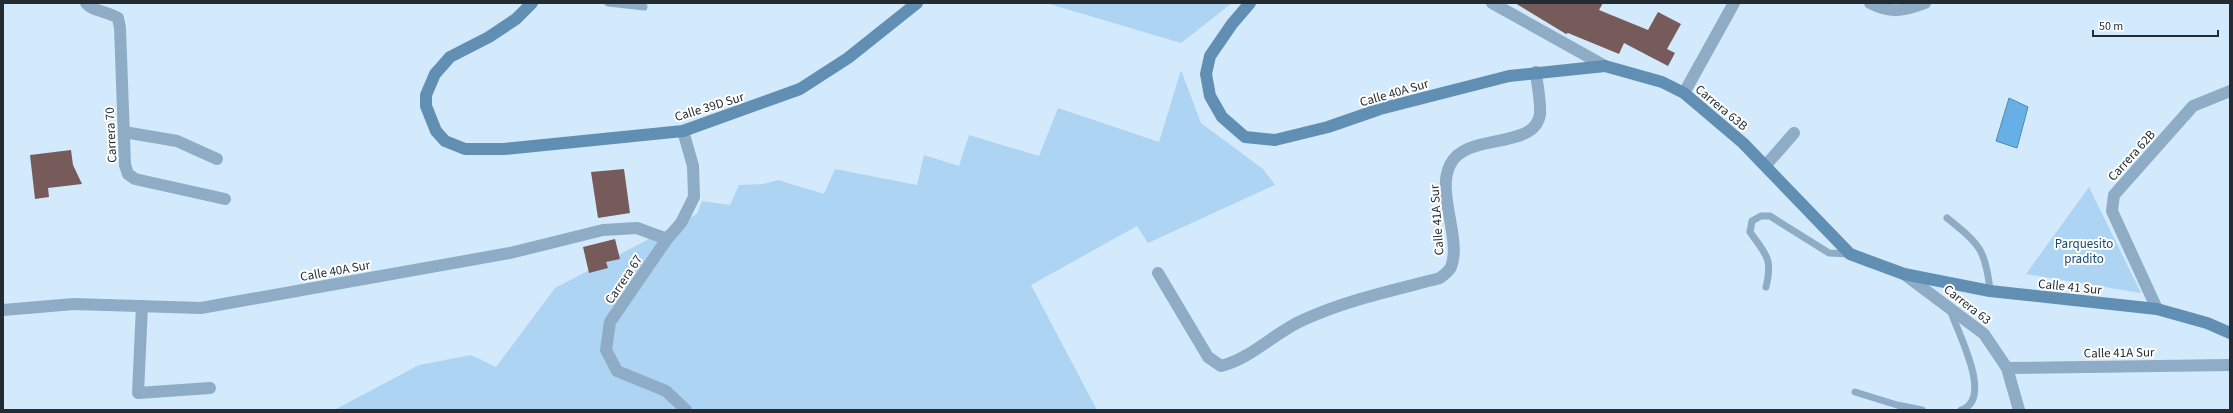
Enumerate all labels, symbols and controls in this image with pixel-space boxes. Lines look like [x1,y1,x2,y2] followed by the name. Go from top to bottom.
[2093,12,2218,38] scale bar
[2099,18,2123,35] text: 50 m
[1358,74,1431,111] street label: Calle 40A Sur
[1691,81,1752,135] street label: Carrera 63B
[672,88,747,126] street label: Calle 39D Sur
[101,107,121,163] street label: Carrera 70
[2104,126,2160,185] street label: Carrera 62B
[1426,184,1448,256] street label: Calle 41A Sur
[2055,235,2113,268] park label: Parquesito pradito
[601,251,647,308] street label: Carrera 67
[299,256,372,286] street label: Calle 40A Sur
[2037,275,2103,299] street label: Calle 41 Sur
[1940,281,1995,329] street label: Carrera 63
[2083,343,2155,363] street label: Calle 41A Sur

